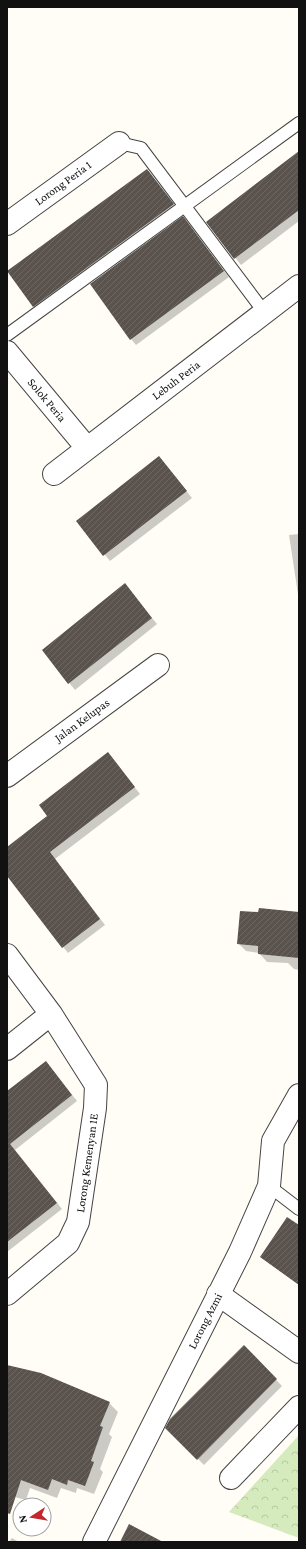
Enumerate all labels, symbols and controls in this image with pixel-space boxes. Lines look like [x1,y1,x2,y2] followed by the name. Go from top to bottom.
[32,158,94,208] street label: Lorong Peria 1
[149,357,203,403] street label: Lebuh Peria
[25,375,70,425] street label: Solok Peria
[51,695,112,745] street label: Jalan Kelupas
[73,1112,101,1213] street label: Lorong Kemenyan 1E
[185,1291,225,1351] street label: Lorong Azmi
[12,1497,52,1537] north arrow
[15,1514,29,1524] text: N

